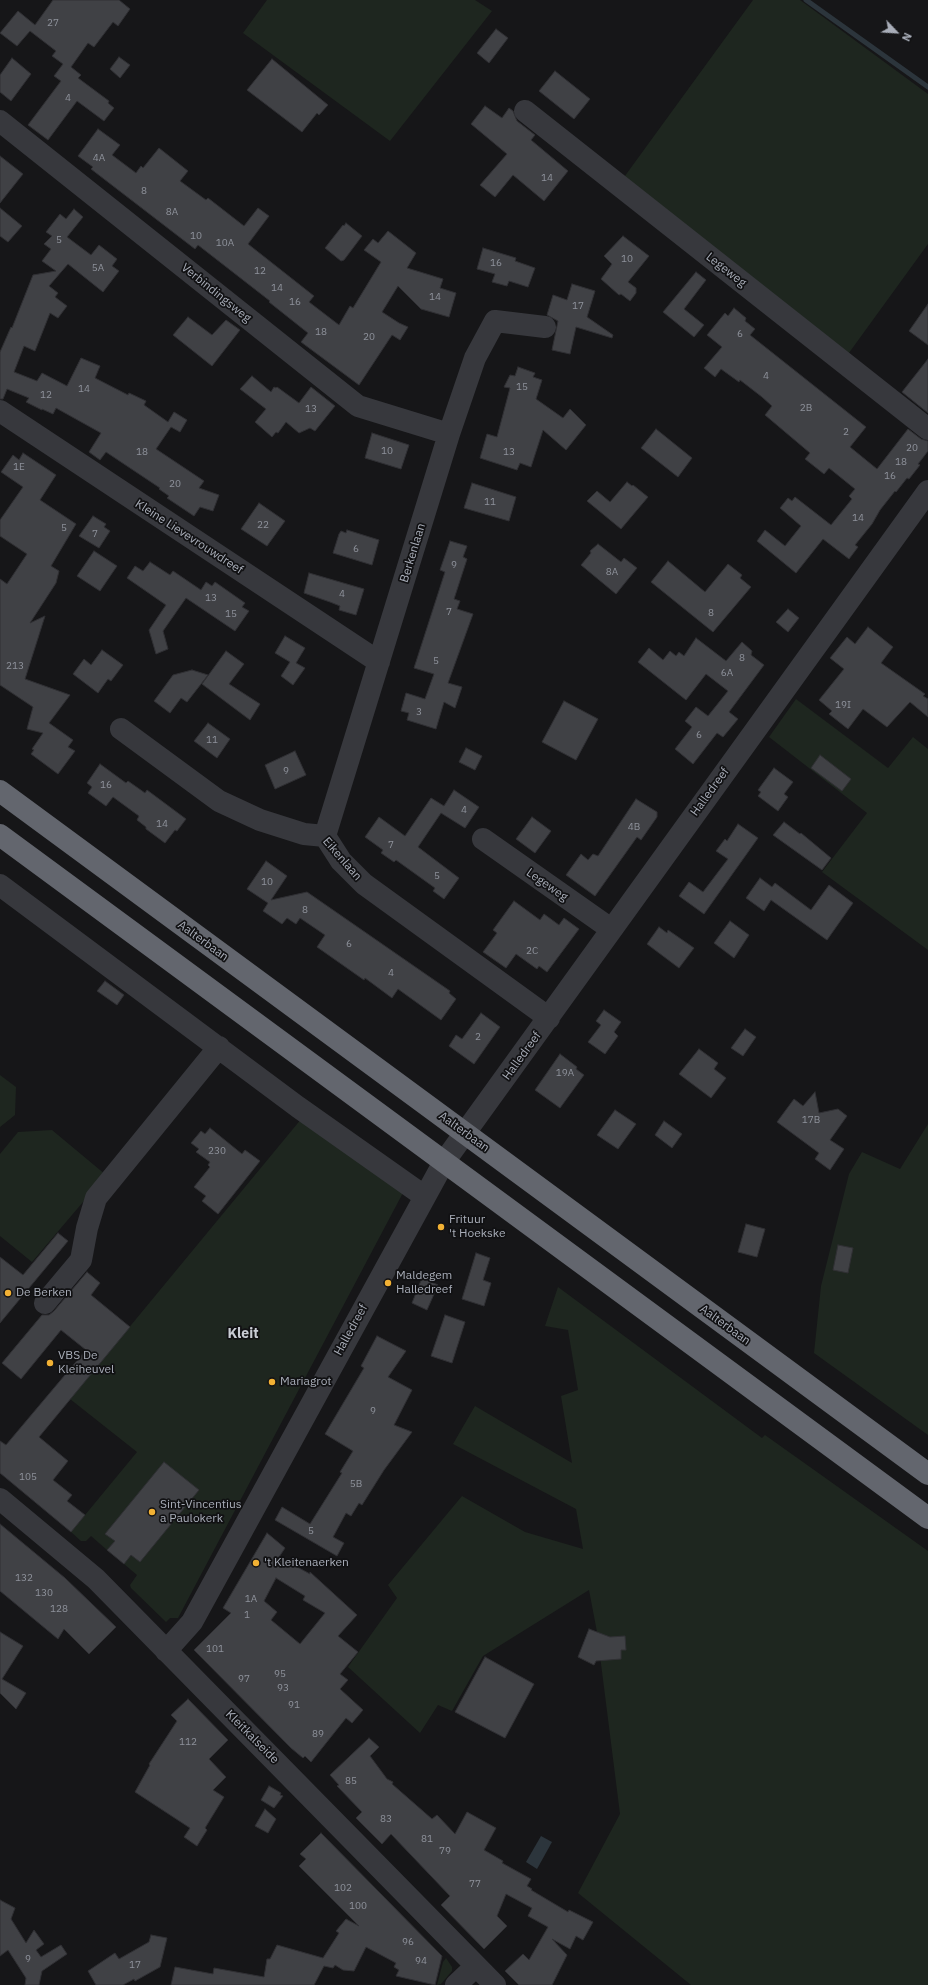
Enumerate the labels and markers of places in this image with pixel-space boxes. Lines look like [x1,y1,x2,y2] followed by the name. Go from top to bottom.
[449,1213,505,1241] place label: Frituur 't Hoekske
[436,1222,446,1232] marker: Frituur 't Hoekske
[396,1269,452,1297] place label: Maldegem Halledreef
[383,1278,393,1288] marker: Maldegem Halledreef
[16,1286,72,1300] place label: De Berken
[3,1288,13,1298] marker: De Berken
[58,1349,114,1377] place label: VBS De Kleiheuvel
[45,1358,55,1368] marker: VBS De Kleiheuvel
[280,1375,332,1389] place label: Mariagrot
[267,1377,277,1387] marker: Mariagrot
[160,1498,242,1526] place label: Sint-Vincentius a Paulokerk
[147,1507,157,1517] marker: Sint-Vincentius a Paulokerk
[264,1556,349,1570] place label: 't Kleitenaerken
[251,1558,261,1568] marker: 't Kleitenaerken

